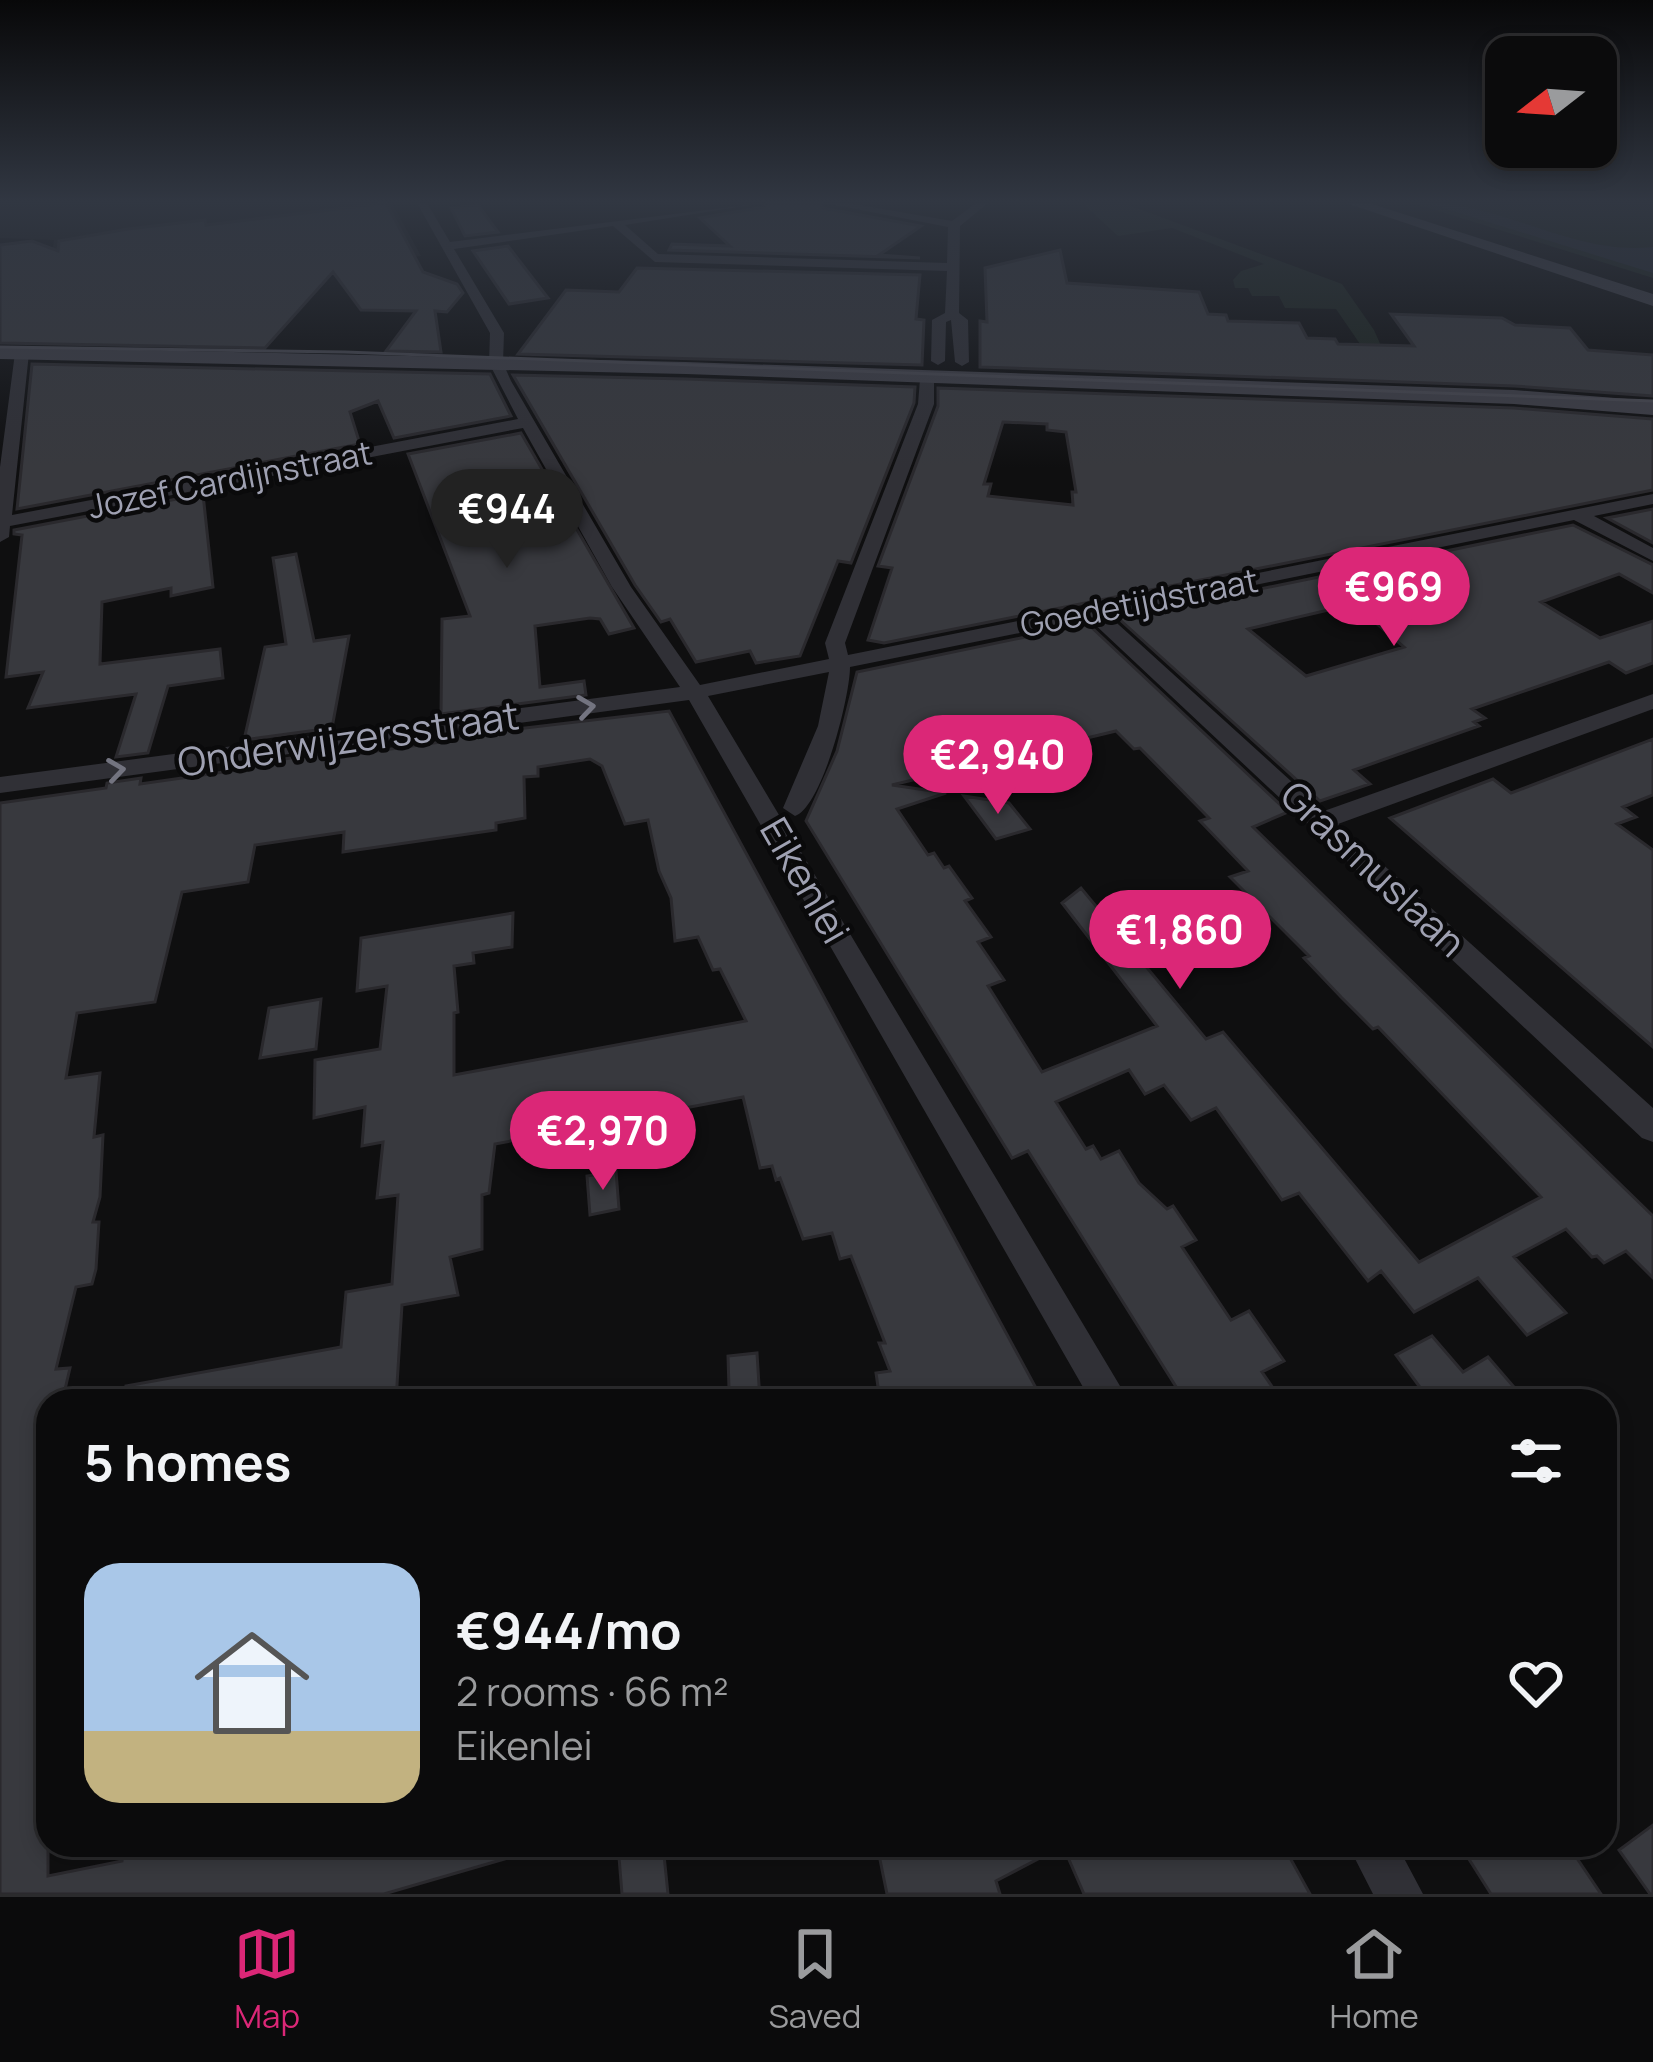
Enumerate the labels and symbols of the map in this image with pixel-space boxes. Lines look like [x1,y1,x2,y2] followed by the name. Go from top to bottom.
[1485,36,1617,168] north arrow
[84,429,376,529] street label: Jozef Cardijnstraat
[436,469,578,571] pin: €944
[1323,547,1465,649] pin: €969
[1016,557,1262,647] street label: Goedetijdstraat
[174,687,522,789] street label: Onderwijzersstraat
[576,694,596,720] one-way arrow
[900,715,1096,817] pin: €2,940
[106,757,126,783] one-way arrow
[1270,768,1478,968] street label: Grasmuslaan
[748,807,864,953] street label: Eikenlei
[1082,890,1278,992] pin: €1,860
[505,1091,701,1193] pin: €2,970

